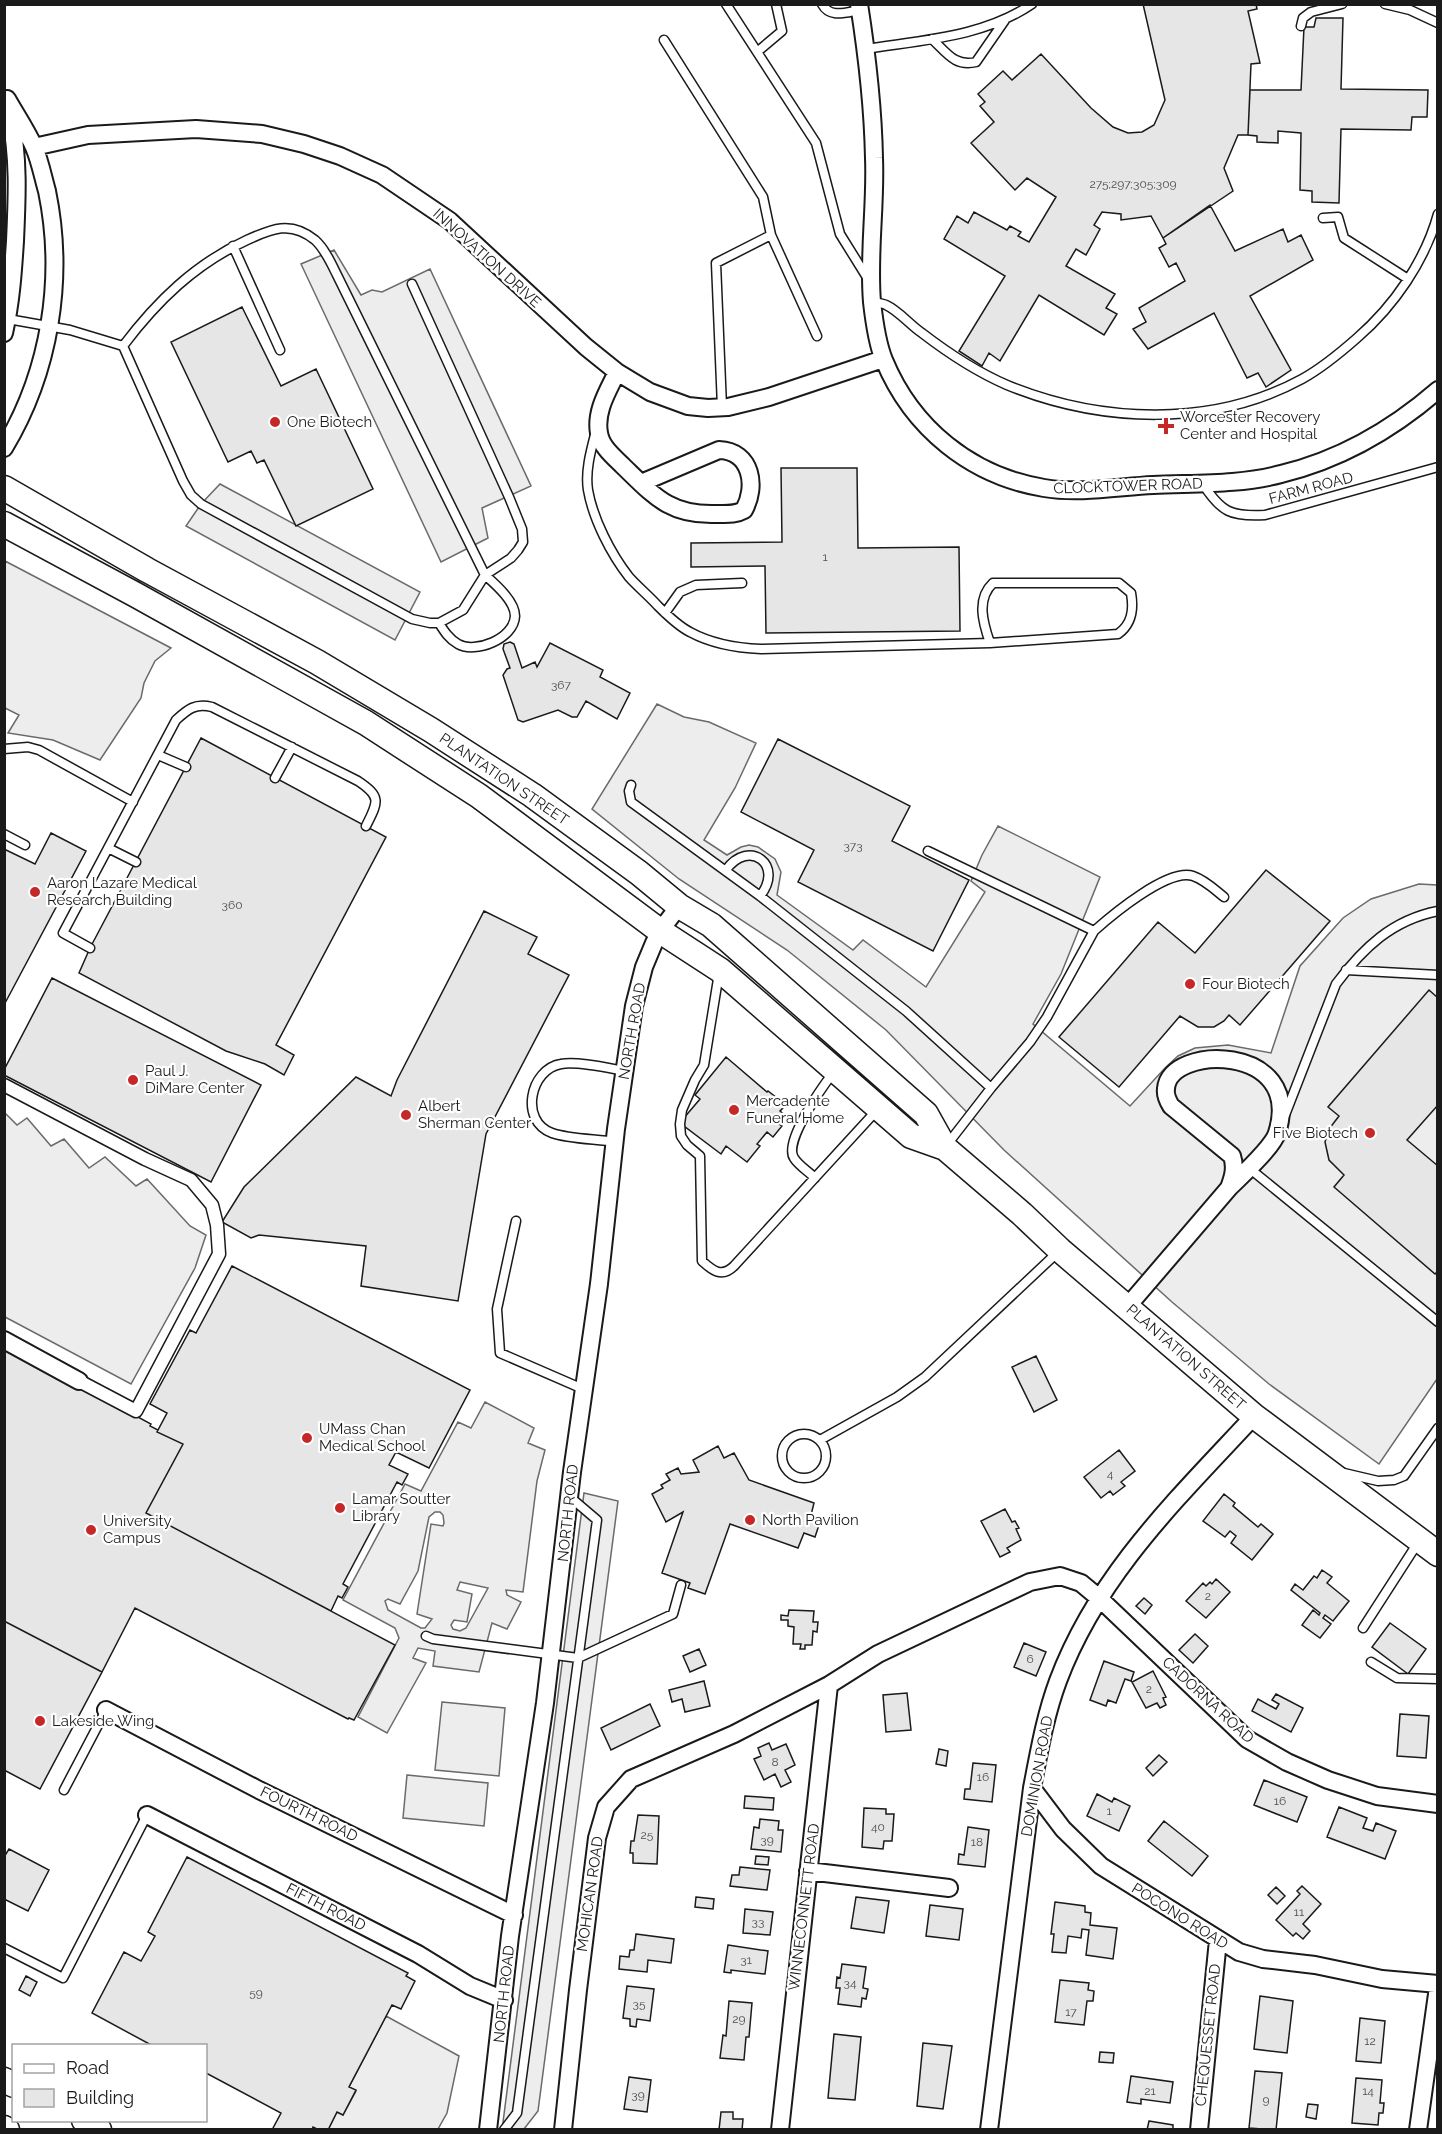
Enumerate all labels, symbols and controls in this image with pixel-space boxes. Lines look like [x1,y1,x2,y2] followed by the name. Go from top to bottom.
[1089,177,1177,191] house number: 275;297;305;309
[429,205,545,311] street label: INNOVATION DRIVE
[1180,408,1320,443] place label: Worcester Recovery Center and Hospital
[287,413,372,431] place label: One Biotech
[268,415,282,429] marker: One Biotech
[1157,417,1175,435] marker: Worcester Recovery Center and Hospital
[1267,468,1355,508] street label: FARM ROAD
[1053,474,1203,498] street label: CLOCKTOWER ROAD
[822,550,828,564] house number: 1
[551,678,572,692] house number: 367
[436,729,572,829] street label: PLANTATION STREET
[843,839,863,853] house number: 373
[47,874,198,909] place label: Aaron Lazare Medical Research Building
[28,885,42,899] marker: Aaron Lazare Medical Research Building
[222,898,243,912] house number: 360
[1202,975,1290,993] place label: Four Biotech
[1183,977,1197,991] marker: Four Biotech
[615,981,649,1081] street label: NORTH ROAD
[145,1062,245,1097] place label: Paul J. DiMare Center
[126,1073,140,1087] marker: Paul J. DiMare Center
[746,1092,844,1127] place label: Mercadente Funeral Home
[418,1097,532,1132] place label: Albert Sherman Center
[727,1103,741,1117] marker: Mercadente Funeral Home
[399,1108,413,1122] marker: Albert Sherman Center
[1273,1124,1358,1142] place label: Five Biotech
[1363,1126,1377,1140] marker: Five Biotech
[1123,1300,1249,1414] street label: PLANTATION STREET
[319,1420,426,1455] place label: UMass Chan Medical School
[300,1431,314,1445] marker: UMass Chan Medical School
[554,1463,582,1563] street label: NORTH ROAD
[1107,1467,1114,1481] house number: 4
[352,1490,451,1525] place label: Lamar Soutter Library
[333,1501,347,1515] marker: Lamar Soutter Library
[762,1511,859,1529] place label: North Pavilion
[103,1512,172,1547] place label: University Campus
[743,1513,757,1527] marker: North Pavilion
[84,1523,98,1537] marker: University Campus
[1205,1589,1211,1603] house number: 2
[1026,1652,1034,1666] house number: 6
[1158,1653,1258,1747] street label: CADORNA ROAD
[1146,1682,1152,1696] house number: 2
[52,1712,154,1730] place label: Lakeside Wing
[33,1714,47,1728] marker: Lakeside Wing
[1018,1714,1057,1838] street label: DOMINION ROAD
[771,1755,779,1769] house number: 8
[977,1770,989,1784] house number: 16
[257,1783,361,1846] street label: FOURTH ROAD
[1274,1794,1286,1808] house number: 16
[1106,1804,1112,1818] house number: 1
[871,1820,885,1834] house number: 40
[785,1822,823,1992] street label: WINNECONNETT ROAD
[641,1828,654,1842] house number: 25
[760,1833,774,1847] house number: 39
[573,1835,607,1953] street label: MOHICAN ROAD
[971,1835,983,1849] house number: 18
[283,1879,369,1935] street label: FIFTH ROAD
[1128,1879,1232,1953] street label: POCONO ROAD
[1294,1905,1304,1919] house number: 11
[752,1915,764,1929] house number: 33
[490,1944,518,2044] street label: NORTH ROAD
[740,1953,752,1967] house number: 31
[1192,1963,1224,2107] street label: CHEQUESSET ROAD
[844,1976,857,1990] house number: 34
[249,1986,263,2000] house number: 59
[633,1997,646,2011] house number: 35
[1065,2005,1077,2019] house number: 17
[732,2012,746,2026] house number: 29
[1364,2034,1376,2048] house number: 12
[12,2044,207,2122] legend
[66,2057,109,2078] text: Road
[1144,2084,1156,2098] house number: 21
[1362,2084,1374,2098] house number: 14
[66,2087,134,2108] text: Building
[631,2088,645,2102] house number: 39
[1262,2093,1270,2107] house number: 9

